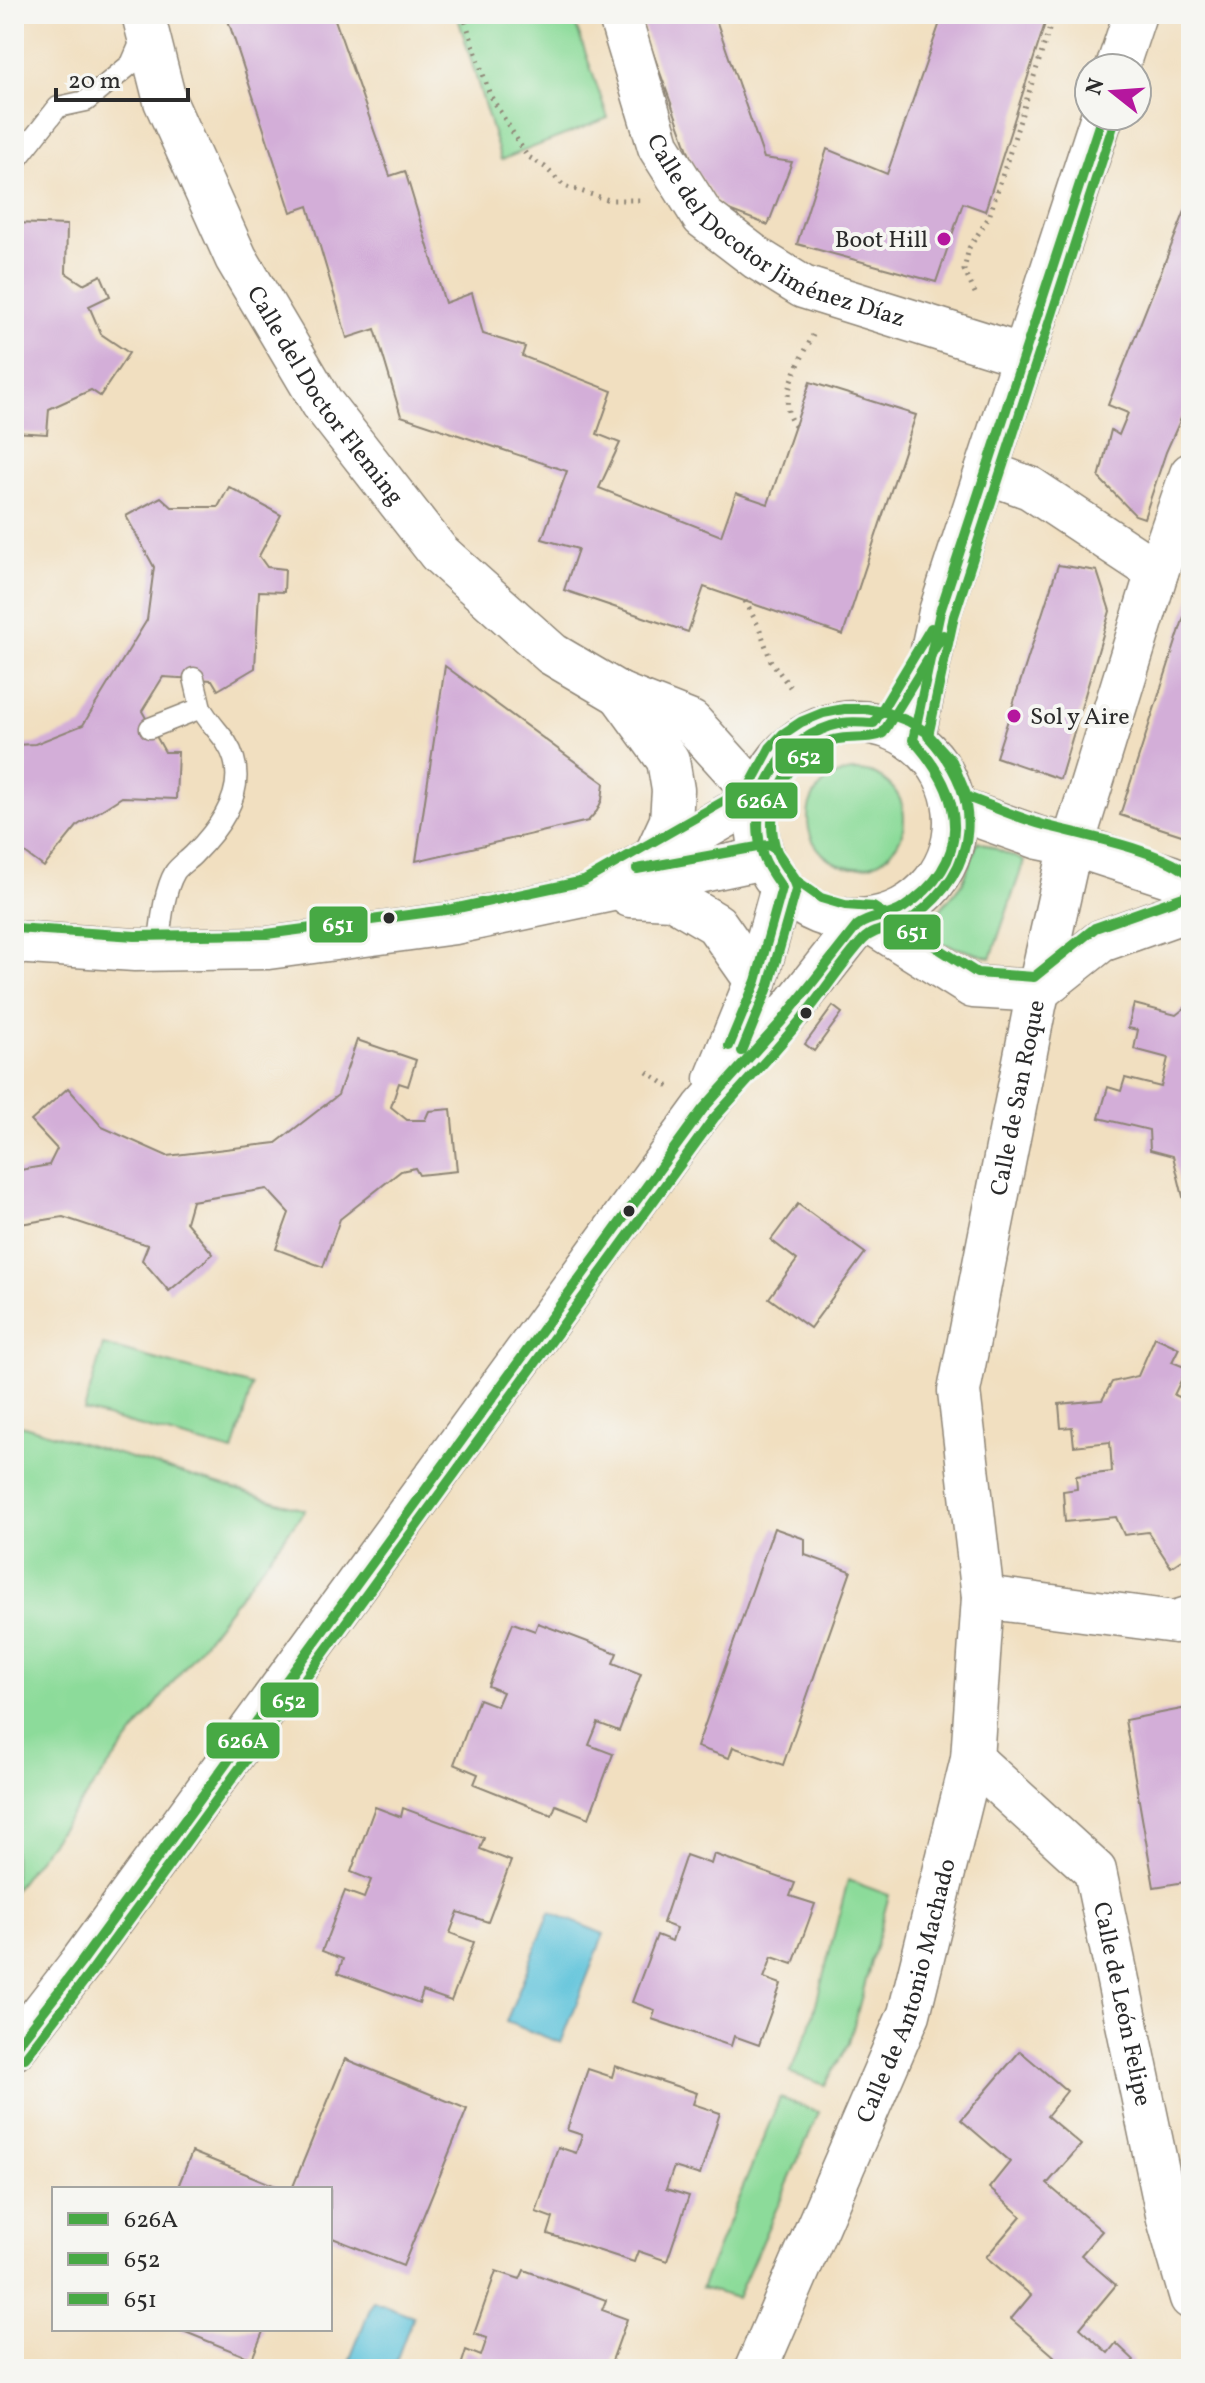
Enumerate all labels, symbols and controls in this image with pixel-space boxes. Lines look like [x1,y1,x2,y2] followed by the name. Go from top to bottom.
[56,52,188,102] scale bar
[1073,52,1153,132] north arrow
[68,65,121,99] text: 20 m
[1079,75,1113,99] text: N
[637,130,909,337] street label: Calle del Docotor Jiménez Díaz
[835,224,928,258] place label: Boot Hill
[935,230,953,248] marker: Boot Hill
[237,280,411,513] street label: Calle del Doctor Fleming
[1030,701,1130,735] place label: Sol y Aire
[1005,707,1023,725] marker: Sol y Aire
[774,737,835,775] line badge: 652
[787,743,821,774] text: 652
[724,781,799,820] line badge: 626A
[736,787,788,818] text: 626A
[308,905,369,944] line badge: 651
[381,910,397,926] unlabelled marker
[322,911,354,942] text: 651
[882,913,942,951] line badge: 651
[896,918,928,949] text: 651
[983,997,1055,1199] street label: Calle de San Roque
[798,1005,814,1021] unlabelled marker
[621,1203,637,1219] unlabelled marker
[259,1681,320,1719] line badge: 652
[272,1687,306,1718] text: 652
[205,1721,281,1760] line badge: 626A
[217,1727,269,1758] text: 626A
[849,1855,966,2129] street label: Calle de Antonio Machado
[1083,1899,1159,2109] street label: Calle de León Felipe
[52,2187,332,2331] legend
[124,2204,178,2238] text: 626A
[124,2244,161,2278] text: 652
[124,2284,157,2318] text: 651

